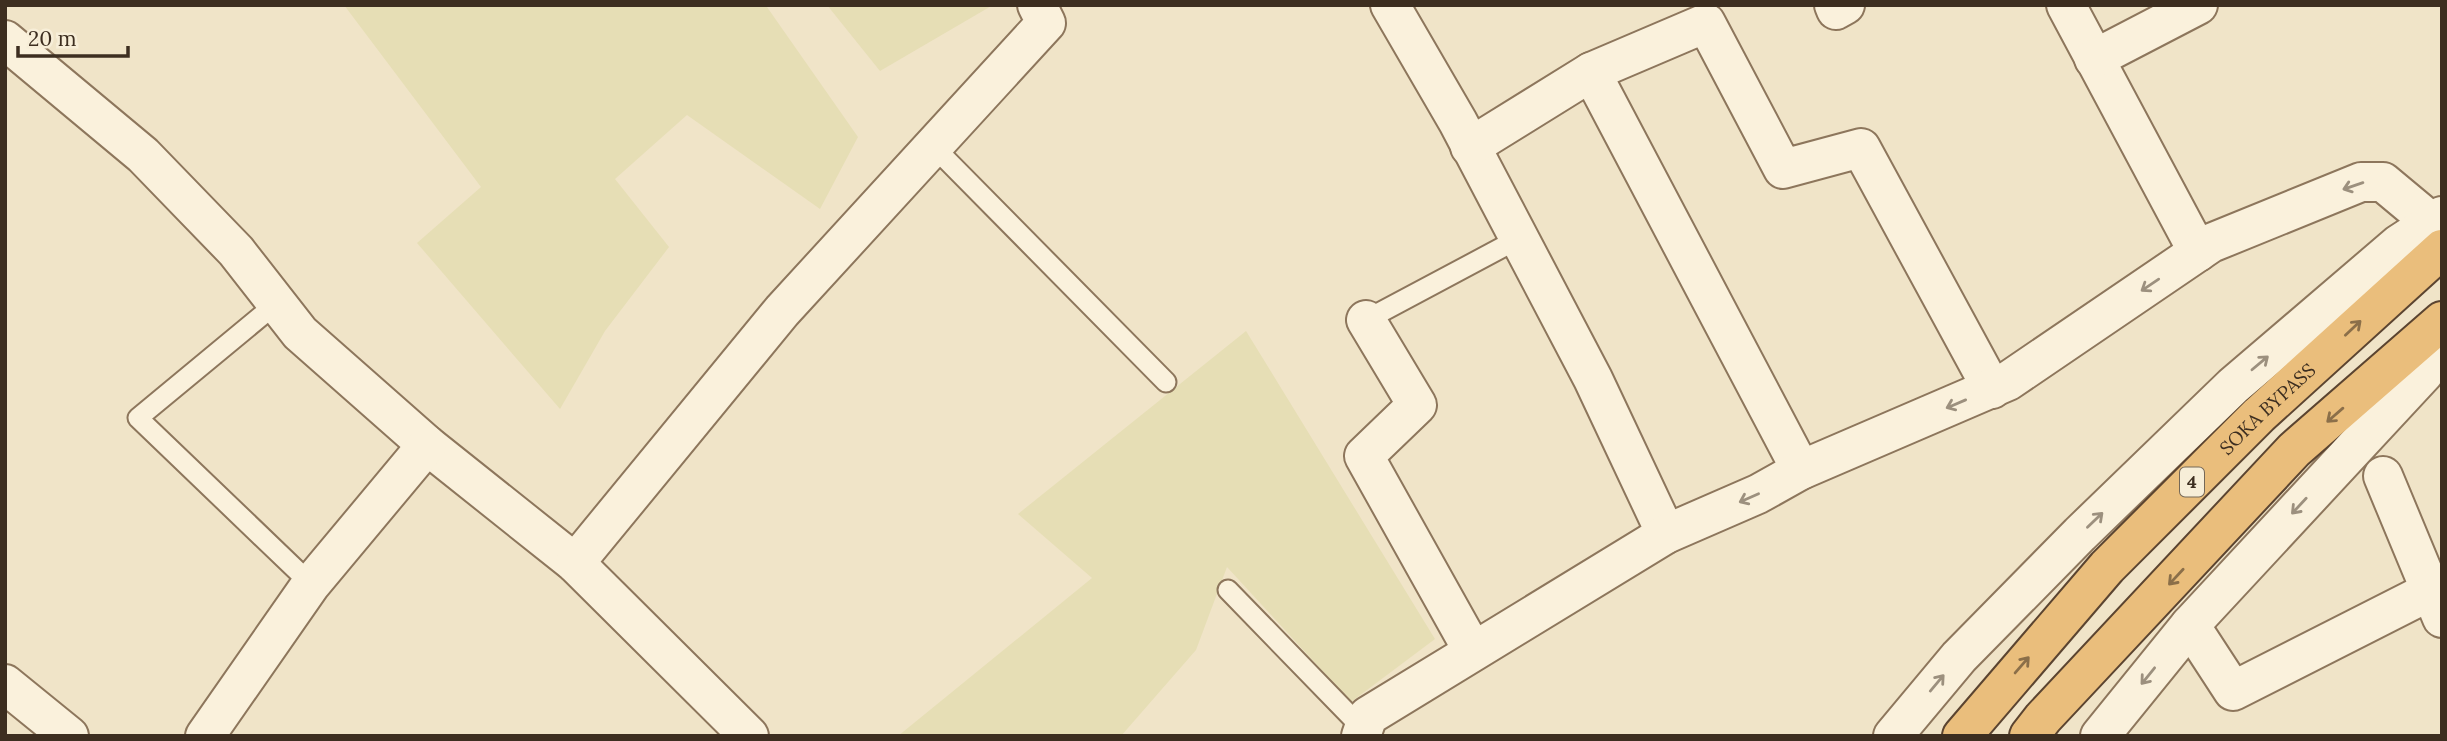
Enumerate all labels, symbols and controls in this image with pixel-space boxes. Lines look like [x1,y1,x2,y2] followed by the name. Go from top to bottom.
[18,14,128,58] scale bar
[28,25,77,52] text: 20 m
[2343,181,2365,193] one-way arrow
[2140,278,2160,292] one-way arrow
[2344,320,2361,337] one-way arrow
[2250,356,2268,371] one-way arrow
[2214,358,2320,460] street label: SOKA BYPASS
[1946,398,1968,411] one-way arrow
[2326,407,2344,423] one-way arrow
[2180,468,2204,496] road number: 4
[1739,492,1761,505] one-way arrow
[2290,497,2307,514] one-way arrow
[2086,511,2103,528] one-way arrow
[2167,568,2184,585] one-way arrow
[2014,656,2030,674] one-way arrow
[2140,667,2156,685] one-way arrow
[1929,675,1944,693] one-way arrow

